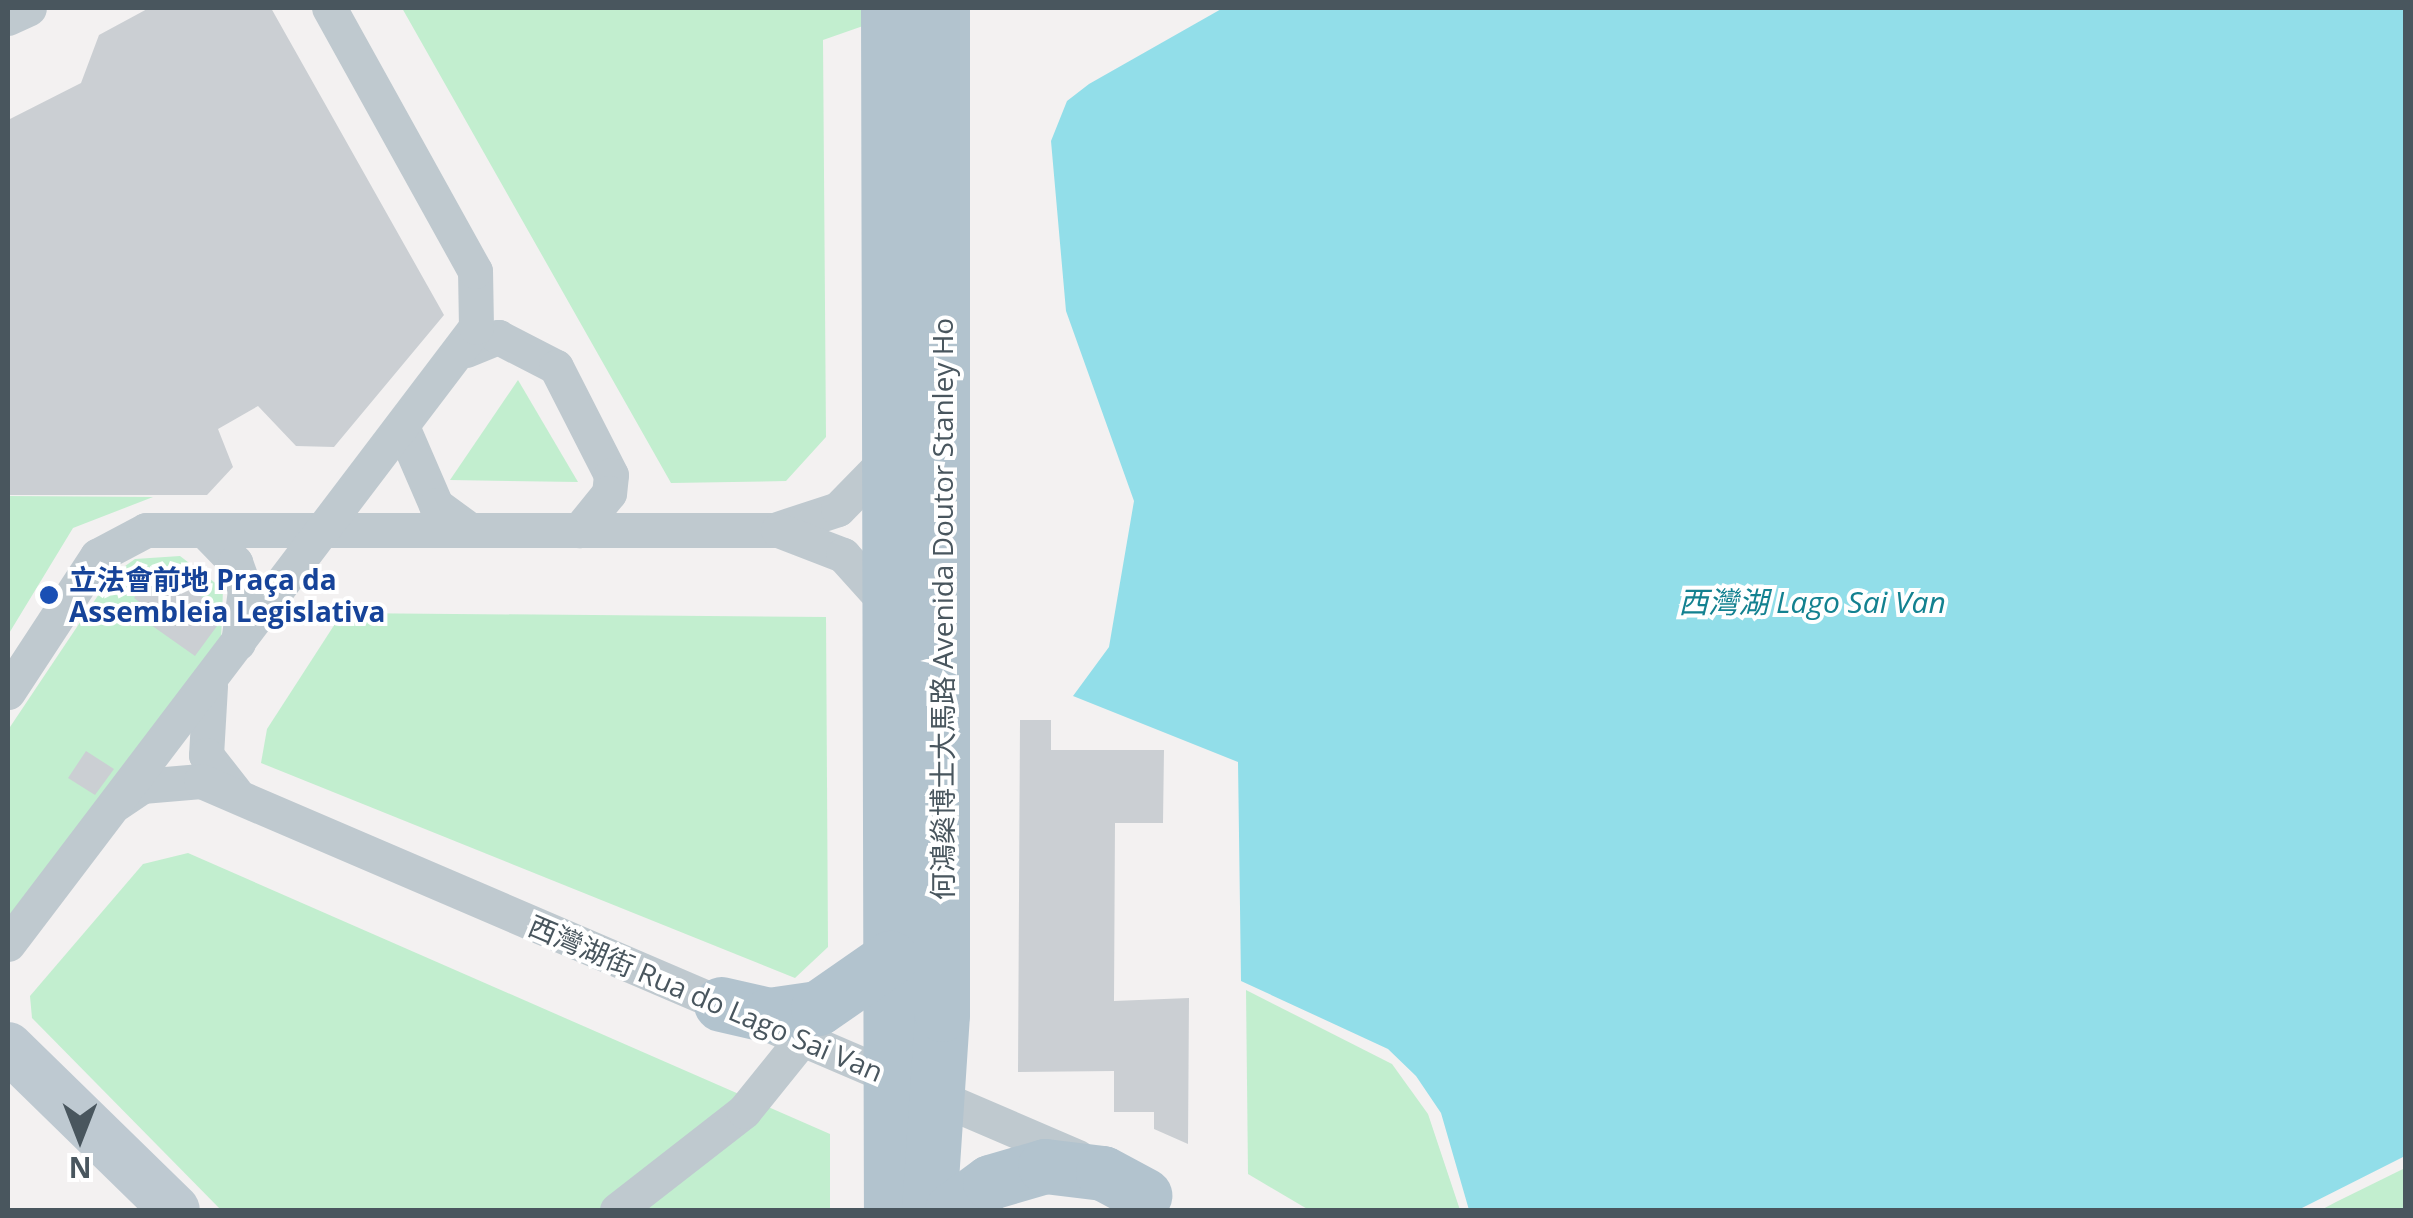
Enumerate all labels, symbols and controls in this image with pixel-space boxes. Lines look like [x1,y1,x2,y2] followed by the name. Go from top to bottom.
[925,318,959,900] street label: 何鴻燊博士大馬路 Avenida Doutor Stanley Ho
[69,562,385,628] place label: 立法會前地 Praça da Assembleia Legislativa
[38,584,60,606] marker: 立法會前地 Praça da Assembleia Legislativa
[1678,584,1946,620] water label: 西灣湖 Lago Sai Van
[524,908,888,1088] street label: 西灣湖街 Rua do Lago Sai Van
[30,1088,130,1188] north arrow
[69,1149,91,1187] text: N

